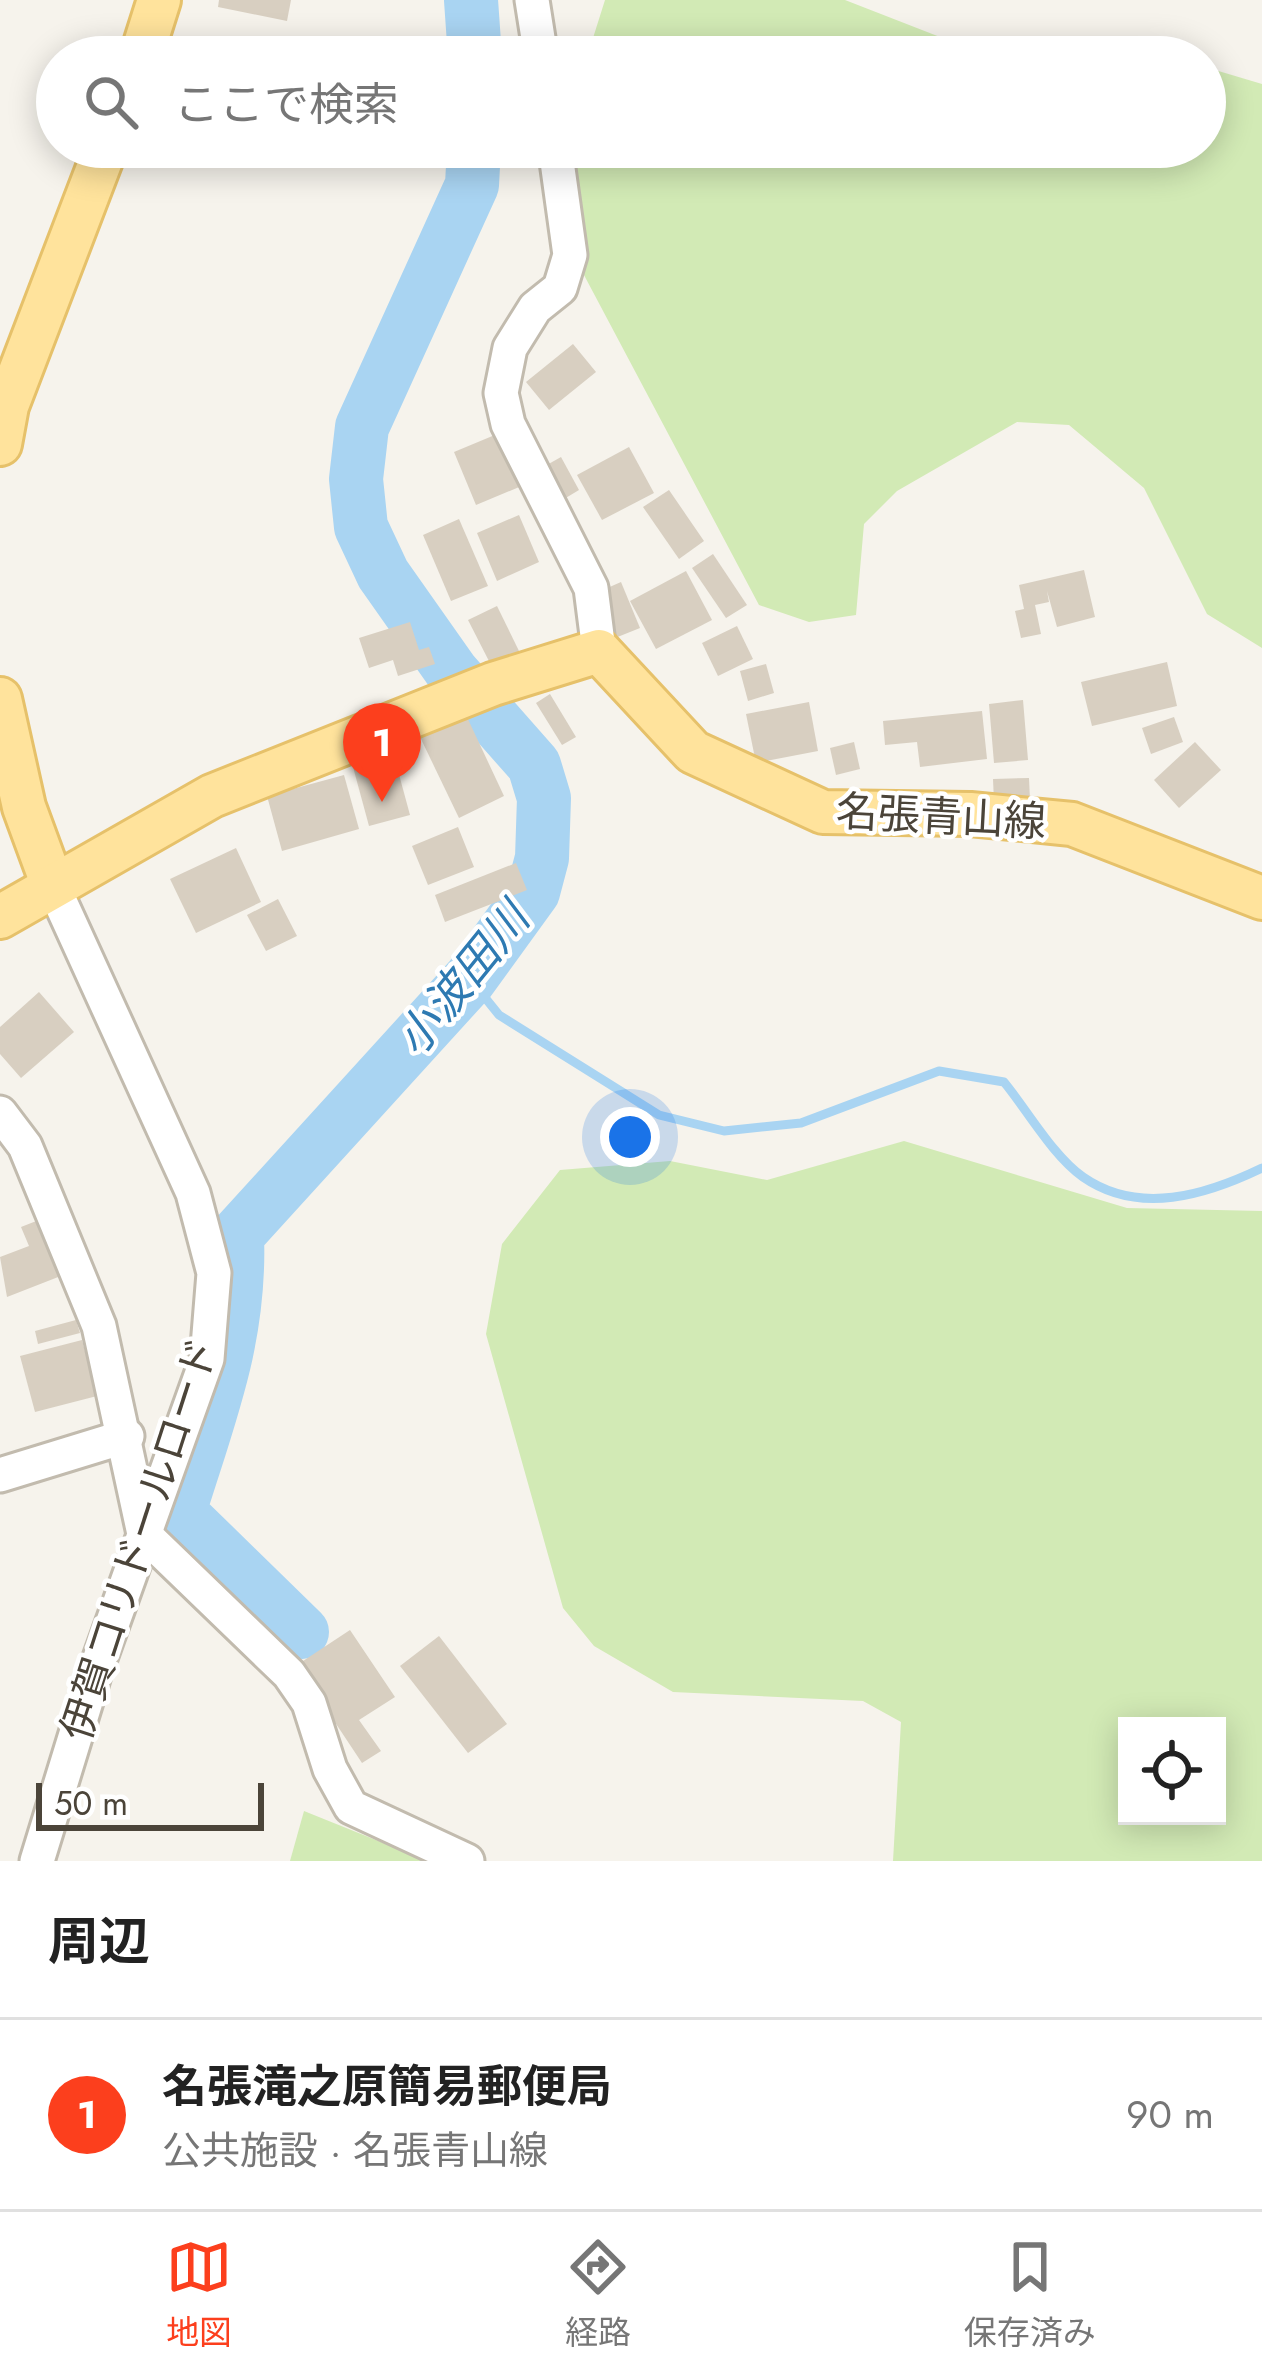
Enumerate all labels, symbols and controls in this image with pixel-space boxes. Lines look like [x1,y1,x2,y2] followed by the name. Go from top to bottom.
[36,36,1226,168] search box
[78,69,144,135] icon: search
[174,72,399,137] text: ここで検索
[343,703,421,802] pin: 1
[835,781,1047,852] street label: 名張青山線
[380,886,547,1070] water label: 小波田川
[600,1107,660,1167] your location
[46,1330,233,1748] street label: 伊賀コリドールロード
[1118,1717,1226,1825] map controls
[1118,1717,1226,1825] button: locate
[36,1777,264,1830] scale bar
[54,1780,128,1827] text: 50 m
[48,1904,150,1978] text: 周辺
[162,2054,612,2119] text: 名張滝之原簡易郵便局
[77,2086,97,2143] text: 1
[1126,2086,1214,2143] text: 90 m
[162,2122,548,2179] text: 公共施設 · 名張青山線
[166,2234,232,2356] tab: 地図
[565,2234,631,2356] tab: 経路
[964,2234,1096,2356] tab: 保存済み

